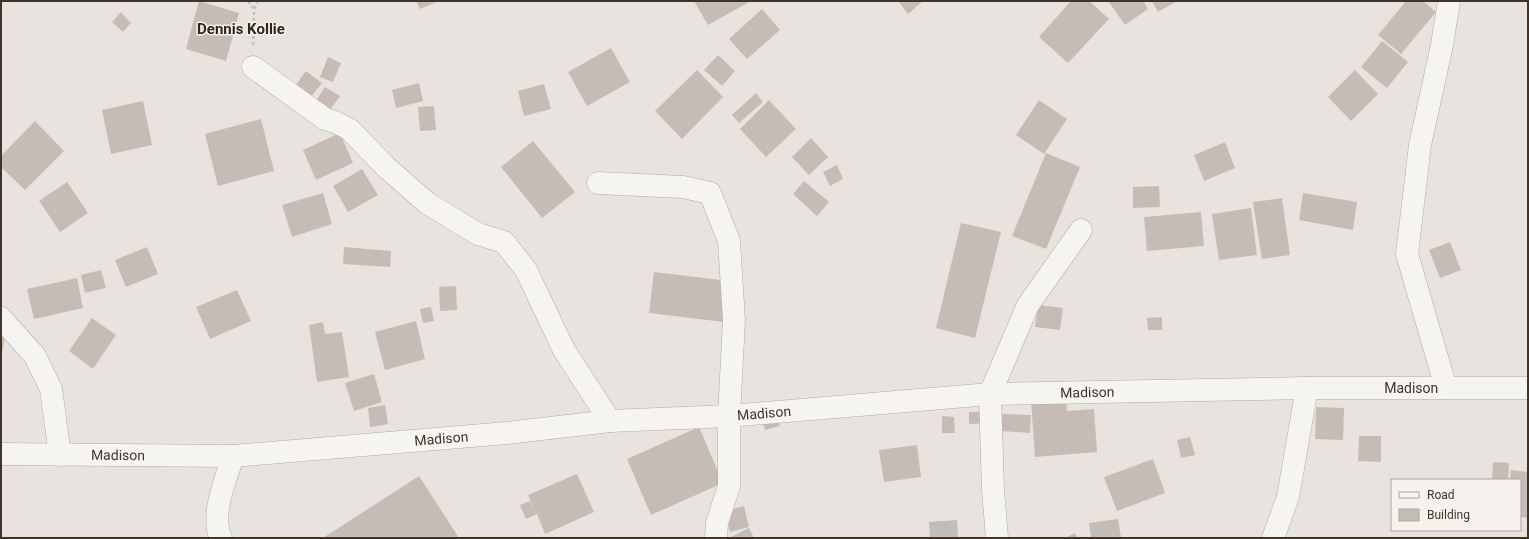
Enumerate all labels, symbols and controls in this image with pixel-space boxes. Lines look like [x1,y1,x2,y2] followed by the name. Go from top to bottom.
[197,20,285,38] district label: Dennis Kollie
[1384,380,1438,396] street label: Madison
[1060,384,1114,401] street label: Madison
[736,403,792,423] street label: Madison
[414,428,469,449] street label: Madison
[91,447,145,463] street label: Madison
[1391,479,1521,531] legend
[1427,488,1455,502] text: Road
[1427,508,1470,522] text: Building

